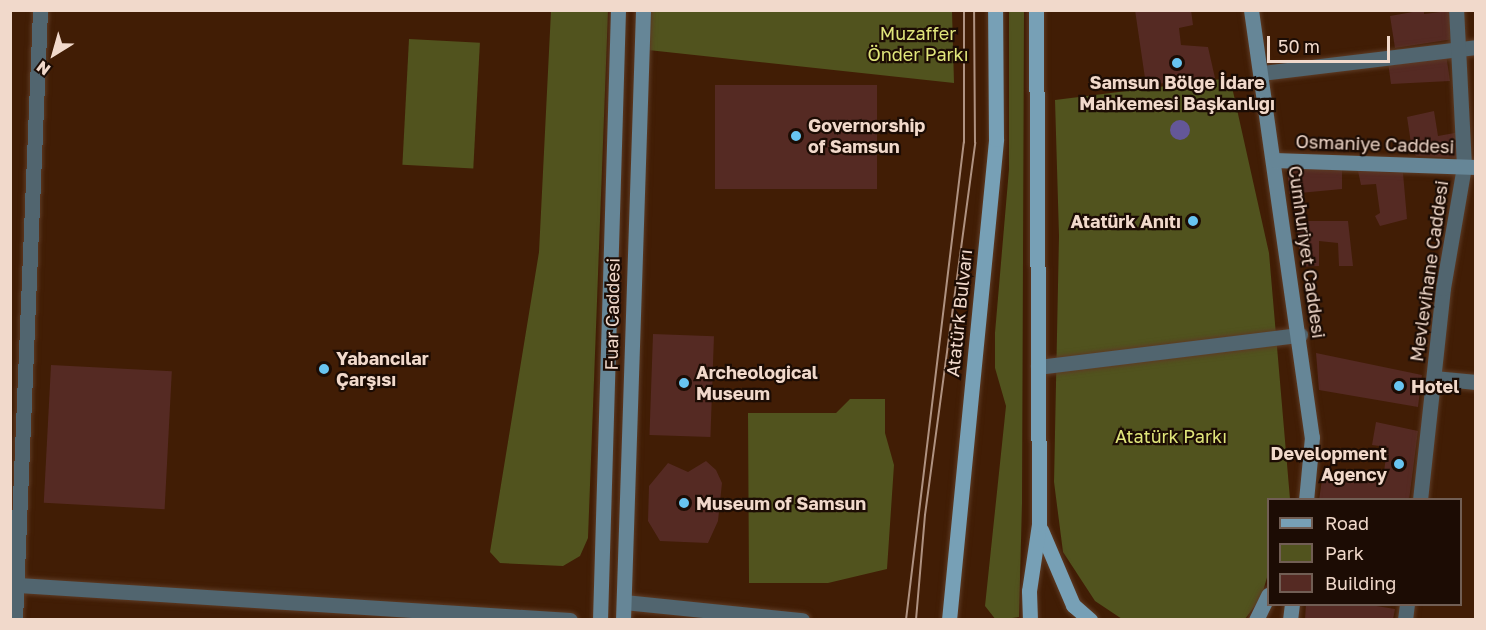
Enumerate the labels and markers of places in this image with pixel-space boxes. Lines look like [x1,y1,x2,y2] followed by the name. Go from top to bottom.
[1170,56,1184,70] marker: Samsun Bölge İdare Mahkemesi Başkanlığı
[1079,72,1275,115] place label: Samsun Bölge İdare Mahkemesi Başkanlığı
[808,115,925,158] place label: Governorship of Samsun
[789,129,803,143] marker: Governorship of Samsun
[1071,210,1181,232] place label: Atatürk Anıtı
[1186,214,1200,228] marker: Atatürk Anıtı
[336,348,429,391] place label: Yabancılar Çarşısı
[317,362,331,376] marker: Yabancılar Çarşısı
[696,362,818,404] place label: Archeological Museum
[1411,375,1459,397] place label: Hotel
[677,376,691,390] marker: Archeological Museum
[1392,379,1406,393] marker: Hotel
[1271,443,1387,486] place label: Development Agency
[1392,457,1406,471] marker: Development Agency
[696,492,866,514] place label: Museum of Samsun
[677,496,691,510] marker: Museum of Samsun

